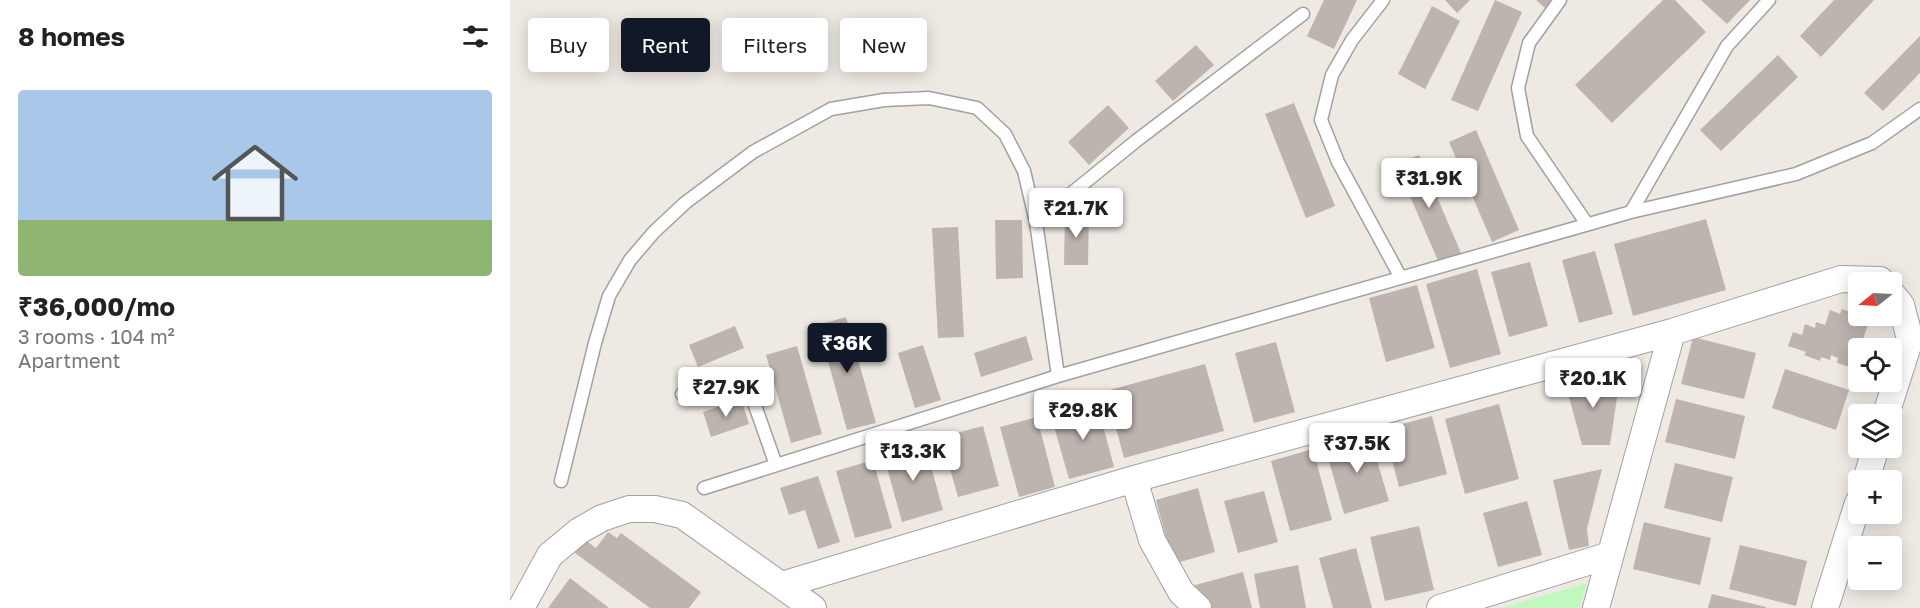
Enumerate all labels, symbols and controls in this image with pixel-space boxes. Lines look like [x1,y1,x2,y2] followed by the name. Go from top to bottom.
[528,18,609,72] chip: Buy
[621,18,710,72] chip: Rent
[722,18,828,72] chip: Filters
[840,18,927,72] chip: New
[459,20,492,53] icon: filters
[18,21,125,52] text: 8 homes
[201,129,309,237] icon: home
[1380,158,1478,209] pin: ₹31.9K
[1395,165,1463,189] text: ₹31.9K
[1027,188,1125,239] pin: ₹21.7K
[1043,195,1109,219] text: ₹21.7K
[1848,272,1902,326] north arrow
[1848,272,1902,590] map controls
[18,291,175,322] text: ₹36,000/mo
[811,323,883,374] pin: ₹36K
[18,324,175,348] text: 3 rooms · 104 m²
[822,330,872,354] text: ₹36K
[1848,338,1902,392] button: locate
[18,348,121,372] text: Apartment
[1544,358,1642,409] pin: ₹20.1K
[1559,365,1627,389] text: ₹20.1K
[677,367,775,418] pin: ₹27.9K
[692,374,760,398] text: ₹27.9K
[1034,390,1132,441] pin: ₹29.8K
[1048,397,1118,421] text: ₹29.8K
[1848,404,1902,458] button: layers
[1308,423,1406,474] pin: ₹37.5K
[1323,430,1391,454] text: ₹37.5K
[864,431,962,482] pin: ₹13.3K
[879,438,947,462] text: ₹13.3K
[1848,470,1902,524] button: +
[1848,536,1902,590] button: −

